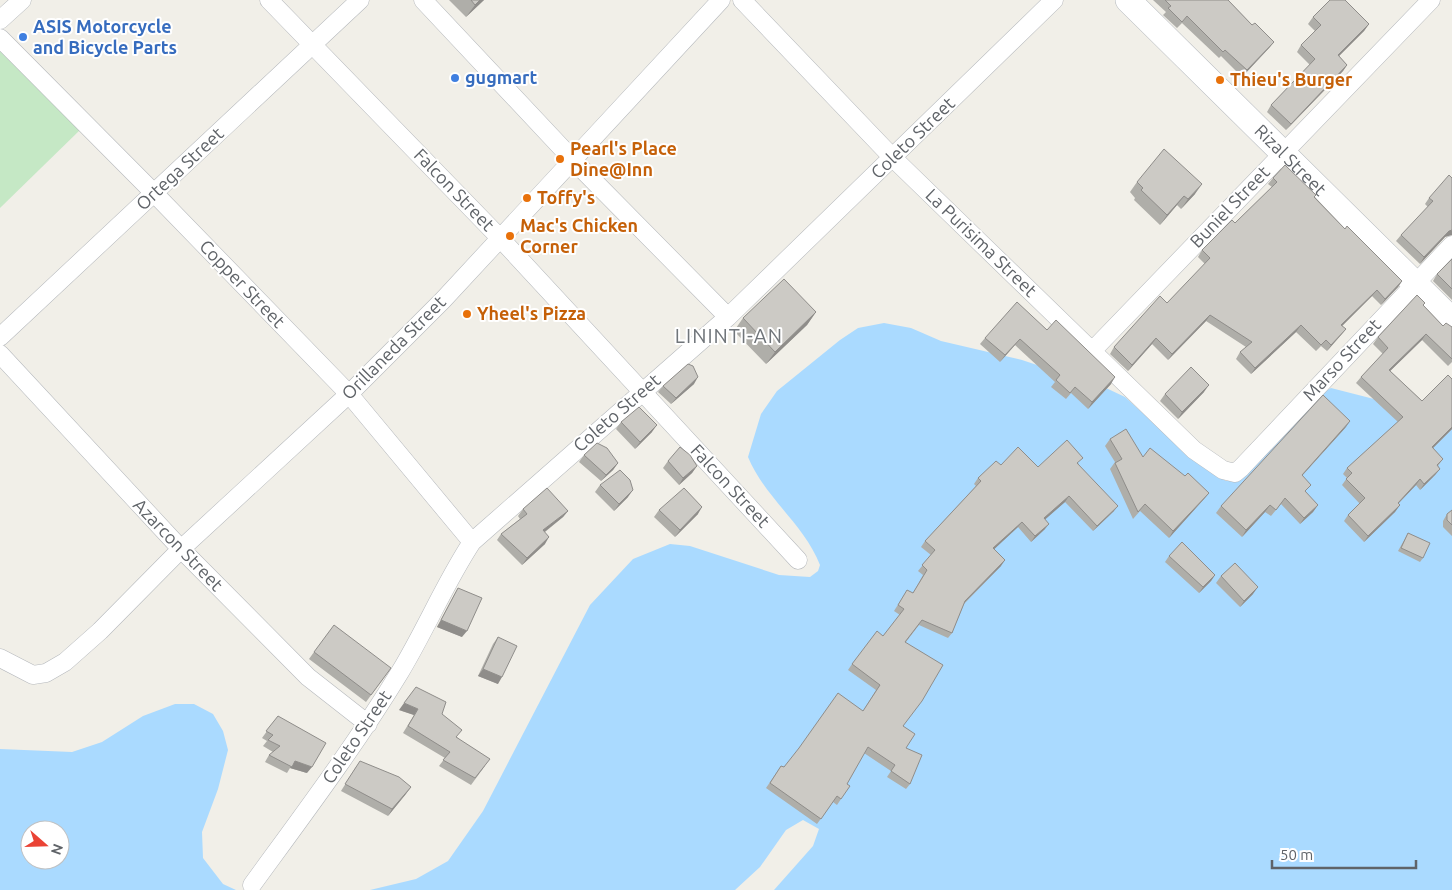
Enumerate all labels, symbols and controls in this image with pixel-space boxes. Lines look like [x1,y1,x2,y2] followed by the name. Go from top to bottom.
[33,16,177,57] place label: ASIS Motorcycle and Bicycle Parts
[17,31,29,43] marker: ASIS Motorcycle and Bicycle Parts
[465,67,537,87] place label: gugmart
[1230,69,1353,89] place label: Thieu's Burger
[449,72,461,84] marker: gugmart
[1214,74,1226,86] marker: Thieu's Burger
[866,93,958,182] street label: Coleto Street
[1251,120,1331,199] street label: Rizal Street
[132,123,227,214] street label: Ortega Street
[570,138,677,179] place label: Pearl's Place Dine@Inn
[411,144,499,234] street label: Falcon Street
[554,153,566,165] marker: Pearl's Place Dine@Inn
[1185,161,1273,251] street label: Buniel Street
[922,184,1041,300] street label: La Purisima Street
[537,187,595,207] place label: Toffy's
[521,192,533,204] marker: Toffy's
[520,215,638,256] place label: Mac's Chicken Corner
[504,230,516,242] marker: Mac's Chicken Corner
[196,235,289,331] street label: Copper Street
[337,291,449,403] street label: Orillaneda Street
[477,303,586,323] place label: Yheel's Pizza
[461,308,473,320] marker: Yheel's Pizza
[1298,314,1384,404] street label: Marso Street
[675,324,783,347] district label: LININTI-AN
[569,369,664,455] street label: Coleto Street
[687,440,774,531] street label: Falcon Street
[130,494,228,594] street label: Azarcon Street
[318,686,395,787] street label: Coleto Street
[20,820,70,870] north arrow
[1272,838,1416,870] scale bar
[48,842,67,857] text: N
[1280,846,1313,863] text: 50 m

